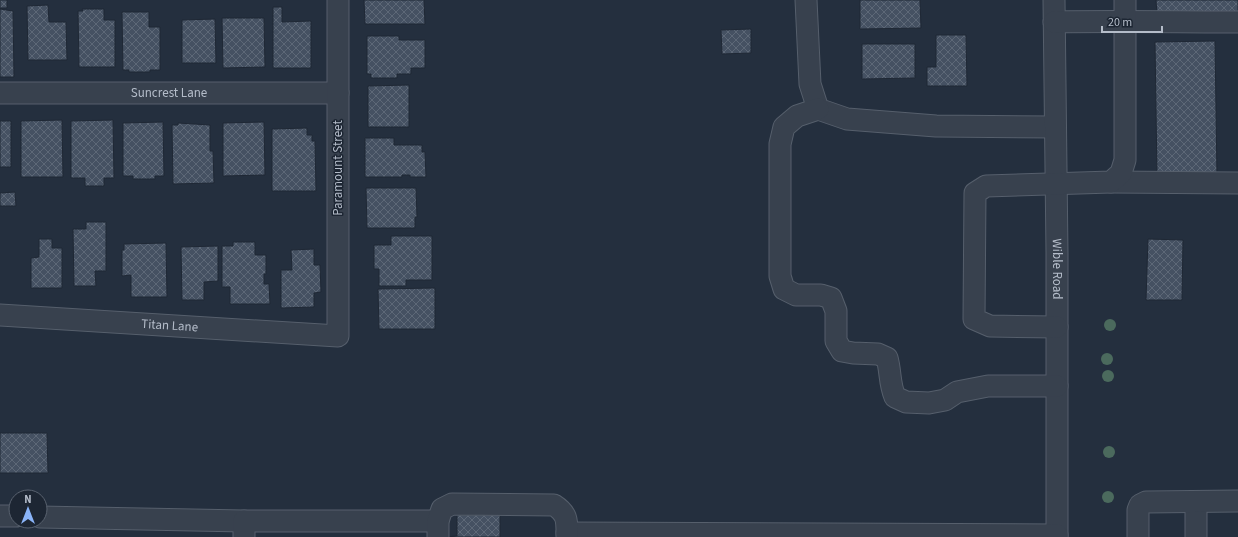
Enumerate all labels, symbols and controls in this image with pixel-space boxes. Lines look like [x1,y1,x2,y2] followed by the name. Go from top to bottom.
[1102,8,1162,34] scale bar
[1108,14,1132,31] text: 20 m
[131,84,207,102] street label: Suncrest Lane
[329,120,347,216] street label: Paramount Street
[1048,238,1066,299] street label: Wible Road
[141,315,199,336] street label: Titan Lane
[8,489,48,529] north arrow
[24,492,32,507] text: N

